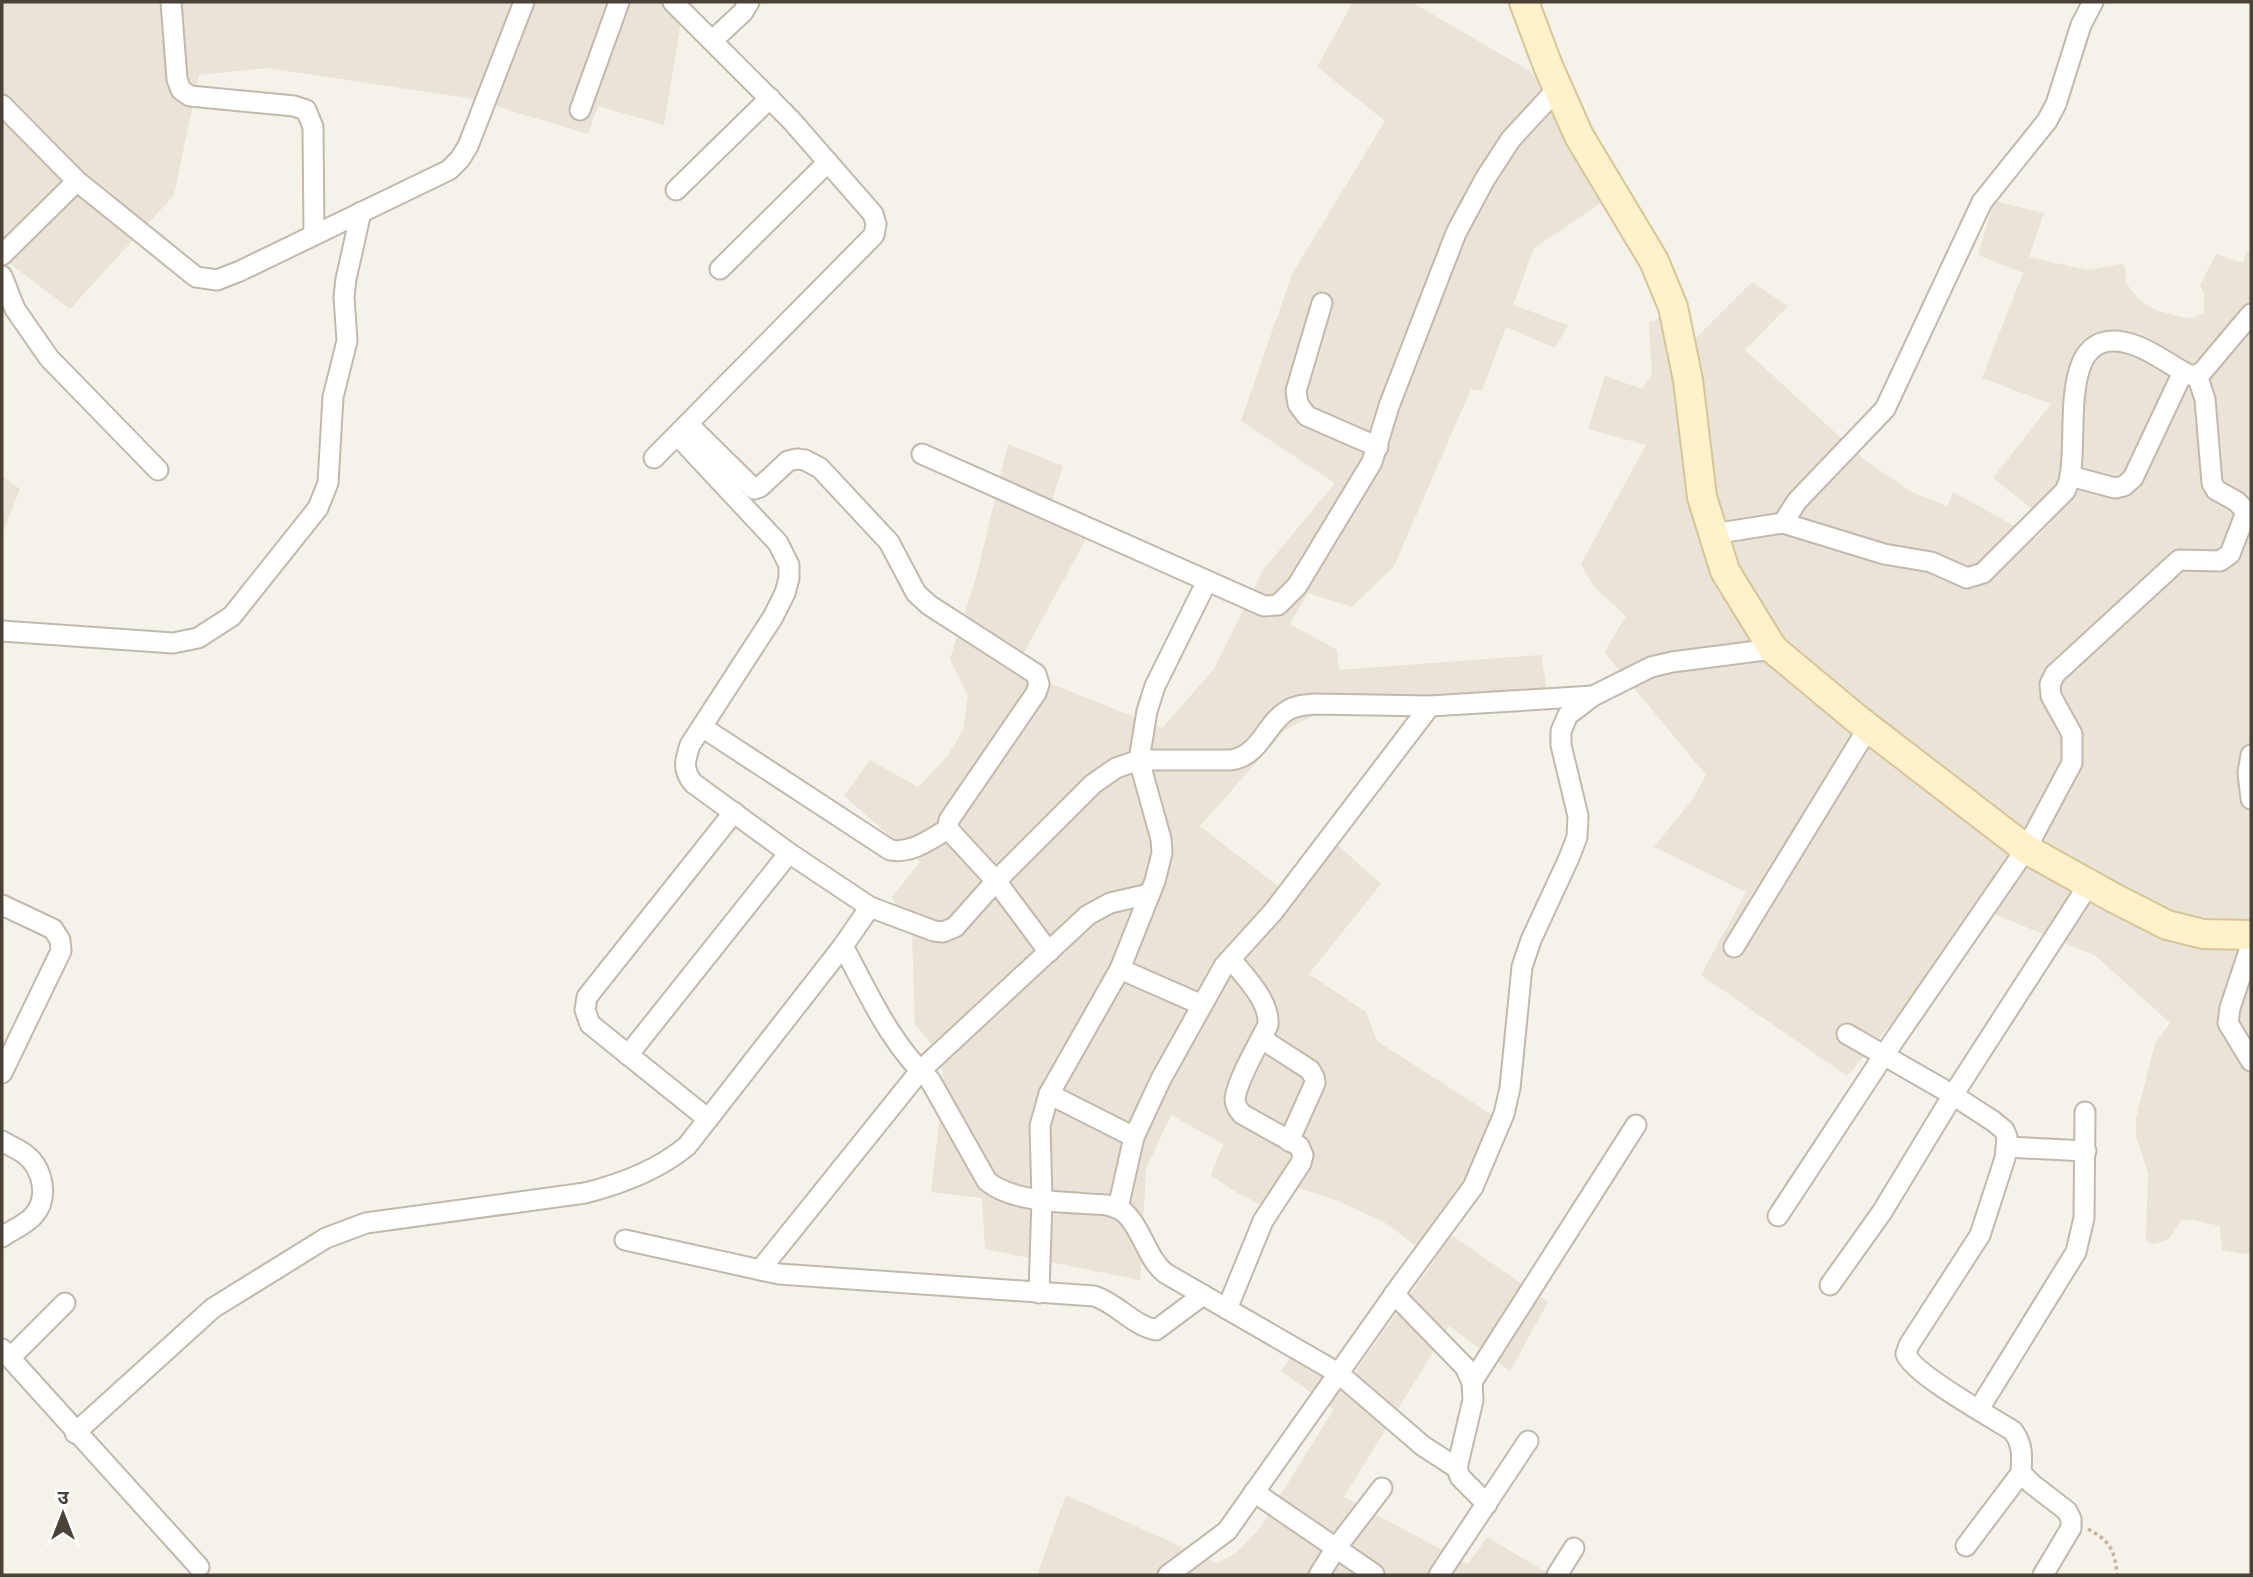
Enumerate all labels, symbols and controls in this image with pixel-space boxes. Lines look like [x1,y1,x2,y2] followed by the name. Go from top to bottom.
[28,1479,98,1549] north arrow
[57,1484,69,1510] text: उ

